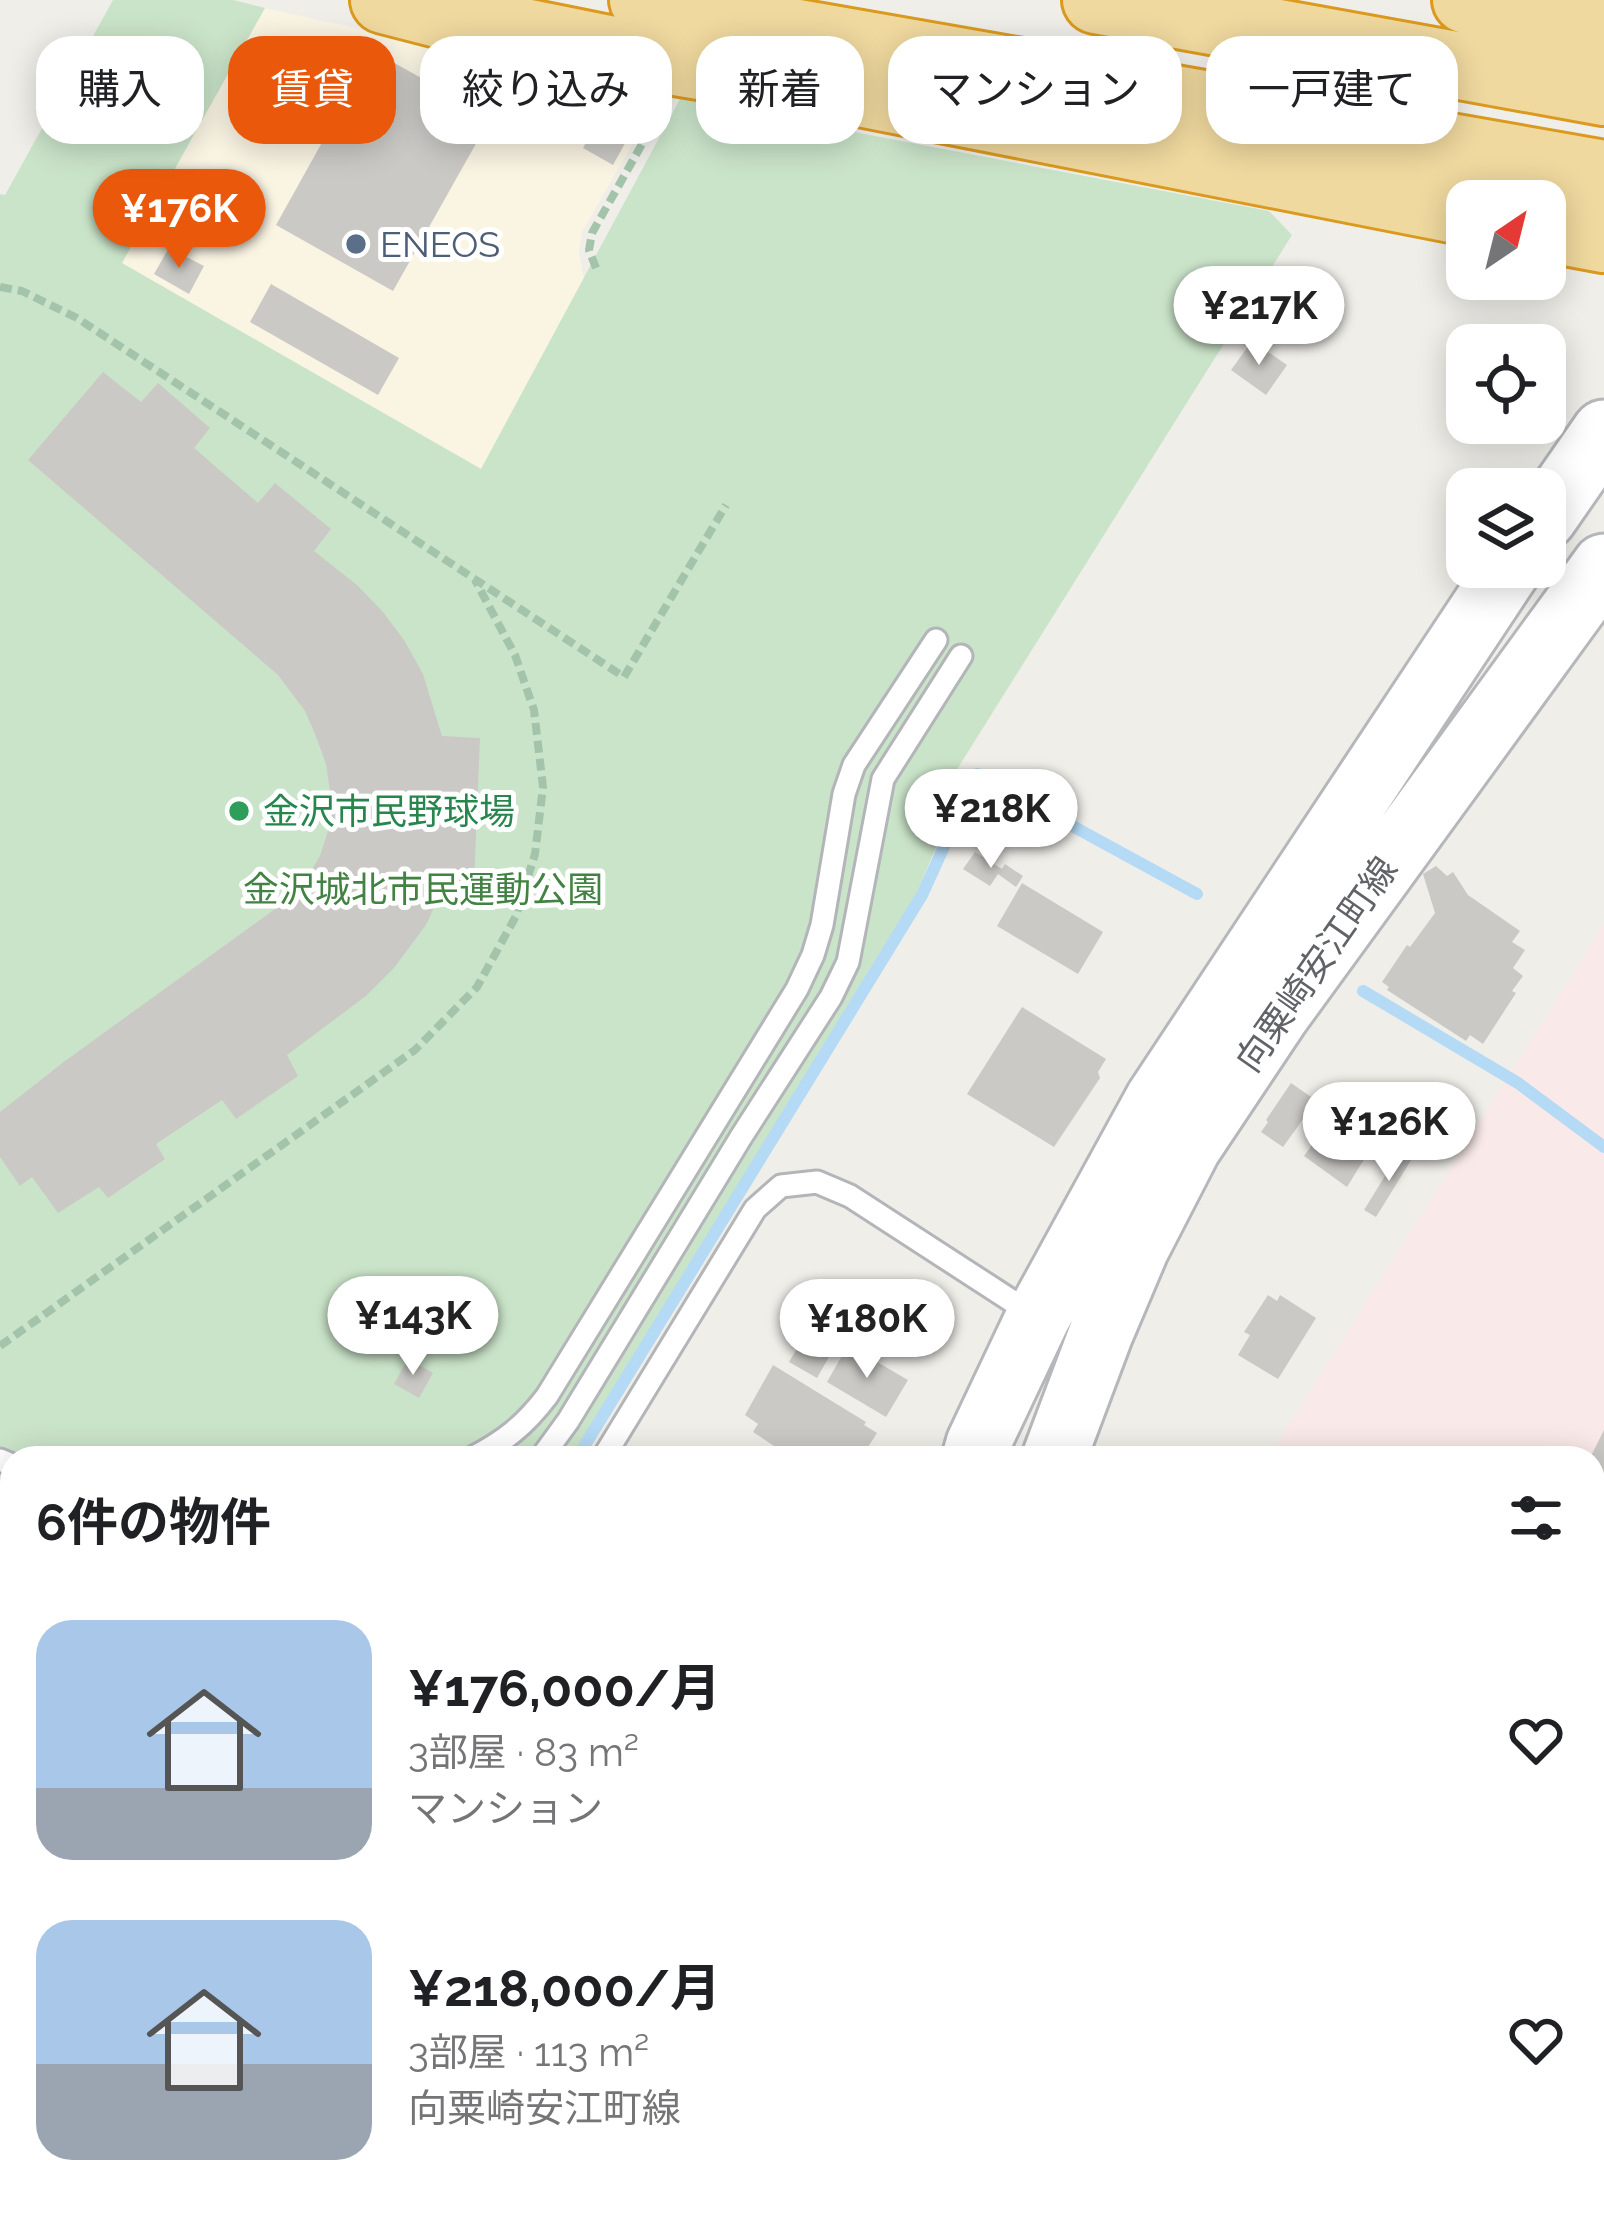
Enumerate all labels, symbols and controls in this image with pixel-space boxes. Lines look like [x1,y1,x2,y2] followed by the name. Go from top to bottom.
[36,36,204,144] chip: 購入
[228,36,396,144] chip: 賃貸
[420,36,672,144] chip: 絞り込み
[696,36,864,144] chip: 新着
[888,36,1182,144] chip: マンション
[1206,36,1458,144] chip: 一戸建て
[95,169,263,271] pin: ¥176K
[1446,180,1566,300] north arrow
[1446,180,1566,588] map controls
[120,185,238,231] text: ¥176K
[380,223,500,265] place label: ENEOS
[343,231,369,257] marker: ENEOS
[1175,266,1343,368] pin: ¥217K
[1200,282,1318,328] text: ¥217K
[1446,324,1566,444] button: locate
[1446,468,1566,588] button: layers
[907,769,1075,871] pin: ¥218K
[932,785,1050,831] text: ¥218K
[263,790,515,832] place label: 金沢市民野球場
[226,798,252,824] marker: 金沢市民野球場
[1227,849,1405,1079] street label: 向粟崎安江町線
[243,868,603,910] park label: 金沢城北市民運動公園
[1305,1082,1473,1184] pin: ¥126K
[1330,1098,1448,1144] text: ¥126K
[329,1276,497,1378] pin: ¥143K
[783,1279,951,1381] pin: ¥180K
[354,1292,472,1338] text: ¥143K
[807,1295,927,1341] text: ¥180K
[1503,1485,1569,1551] icon: filters
[36,1492,271,1552] text: 6件の物件
[408,1658,721,1718] text: ¥176,000/月
[132,1668,276,1812] icon: home
[1503,1707,1569,1773] icon: heart
[408,1729,639,1775] text: 3部屋 · 83 m²
[408,1785,603,1831] text: マンション
[408,1958,721,2018] text: ¥218,000/月
[132,1968,276,2112] icon: home
[1503,2007,1569,2073] icon: heart
[408,2029,649,2075] text: 3部屋 · 113 m²
[408,2085,681,2131] text: 向粟崎安江町線

